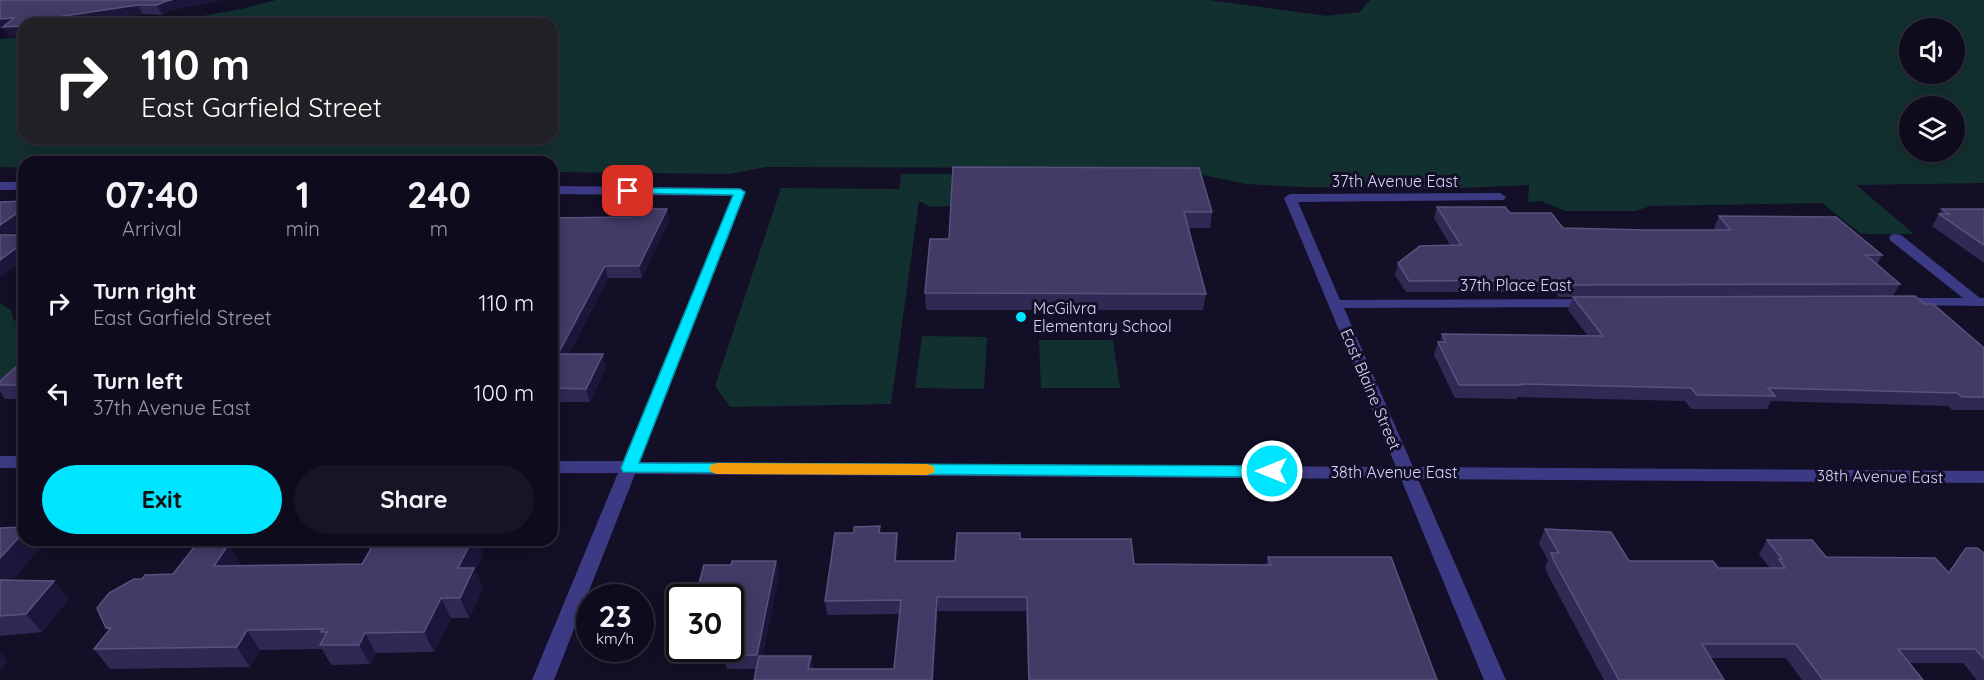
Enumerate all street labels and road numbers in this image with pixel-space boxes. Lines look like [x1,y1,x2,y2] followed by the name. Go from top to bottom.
[1332,171,1458,191] street label: 37th Avenue East
[1460,275,1572,295] street label: 37th Place East
[1336,325,1406,453] street label: East Blaine Street
[1331,462,1457,482] street label: 38th Avenue East
[1816,465,1944,487] street label: 38th Avenue East

